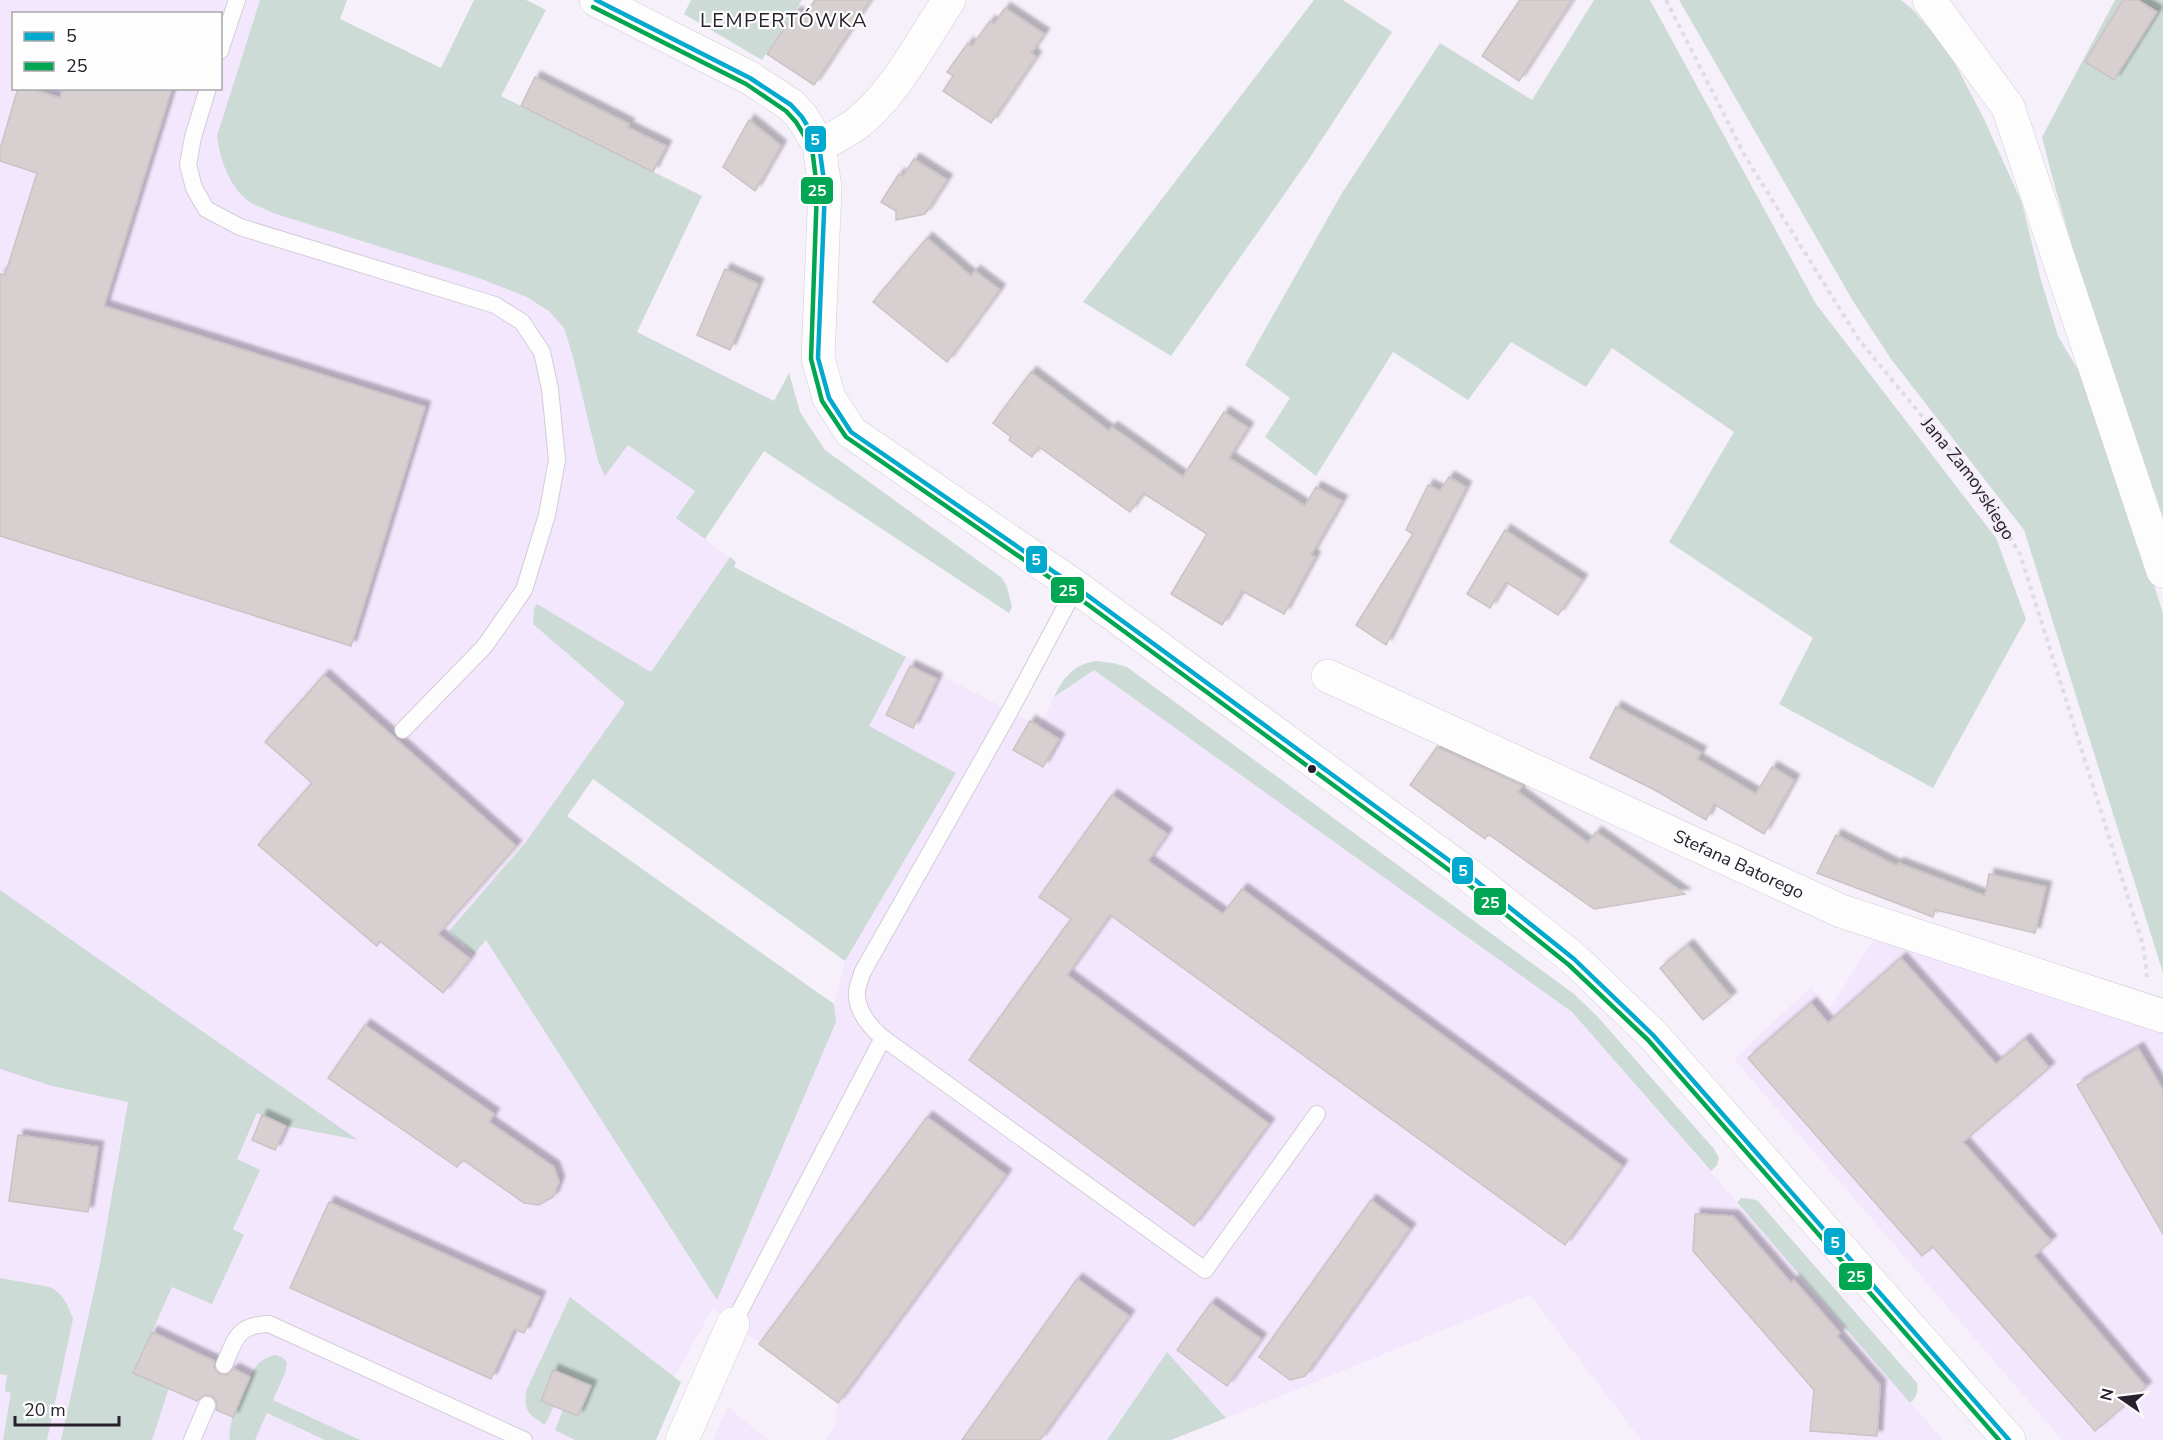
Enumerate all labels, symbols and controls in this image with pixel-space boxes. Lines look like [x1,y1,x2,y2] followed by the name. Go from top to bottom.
[700,7,868,34] district label: LEMPERTÓWKA
[12,12,222,90] legend
[66,24,77,48] text: 5
[66,54,88,78] text: 25
[804,125,827,153] line badge: 5
[810,129,820,151] text: 5
[800,176,834,205] line badge: 25
[807,180,827,202] text: 25
[1915,411,2021,544] street label: Jana Zamoyskiego
[1025,545,1048,574] line badge: 5
[1031,549,1041,571] text: 5
[1050,576,1085,604] line badge: 25
[1058,580,1078,602] text: 25
[1306,763,1318,775] unlabelled marker
[1670,824,1808,905] street label: Stefana Batorego
[1451,856,1474,885] line badge: 5
[1458,860,1468,882] text: 5
[1473,887,1507,916] line badge: 25
[1480,892,1500,914] text: 25
[1823,1227,1846,1256] line badge: 5
[1830,1232,1840,1254] text: 5
[1838,1262,1873,1291] line badge: 25
[1846,1266,1866,1288] text: 25
[2091,1368,2151,1428] north arrow
[2095,1386,2120,1403] text: N
[15,1389,118,1427] scale bar
[24,1398,66,1422] text: 20 m

